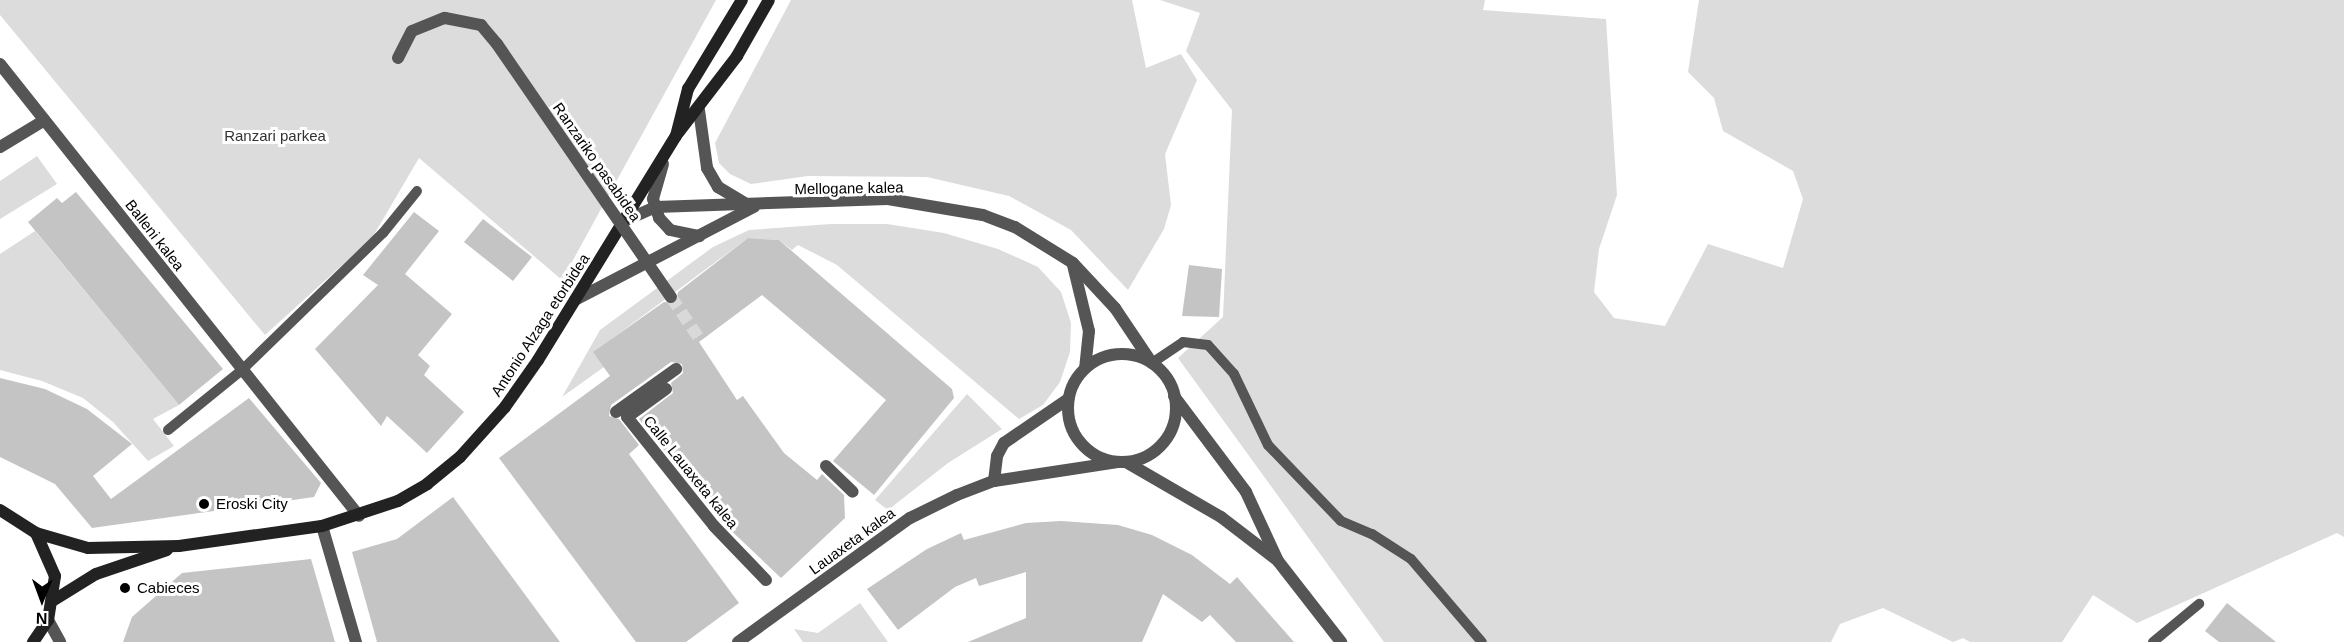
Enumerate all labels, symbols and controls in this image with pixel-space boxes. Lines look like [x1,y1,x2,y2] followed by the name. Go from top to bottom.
[549,99,645,225] street label: Ranzariko pasabidea
[224,127,326,145] park label: Ranzari parkea
[794,178,904,198] street label: Mellogane kalea
[122,196,188,274] street label: Balleni kalea
[487,250,593,400] street label: Antonio Alzaga etorbidea
[640,412,742,532] street label: Calle Lauaxeta kalea
[216,495,288,513] place label: Eroski City
[197,497,211,511] marker: Eroski City
[806,504,898,578] street label: Lauaxeta kalea
[12,570,72,630] north arrow
[137,579,200,597] place label: Cabieces
[118,581,132,595] marker: Cabieces
[36,610,48,627] text: N

